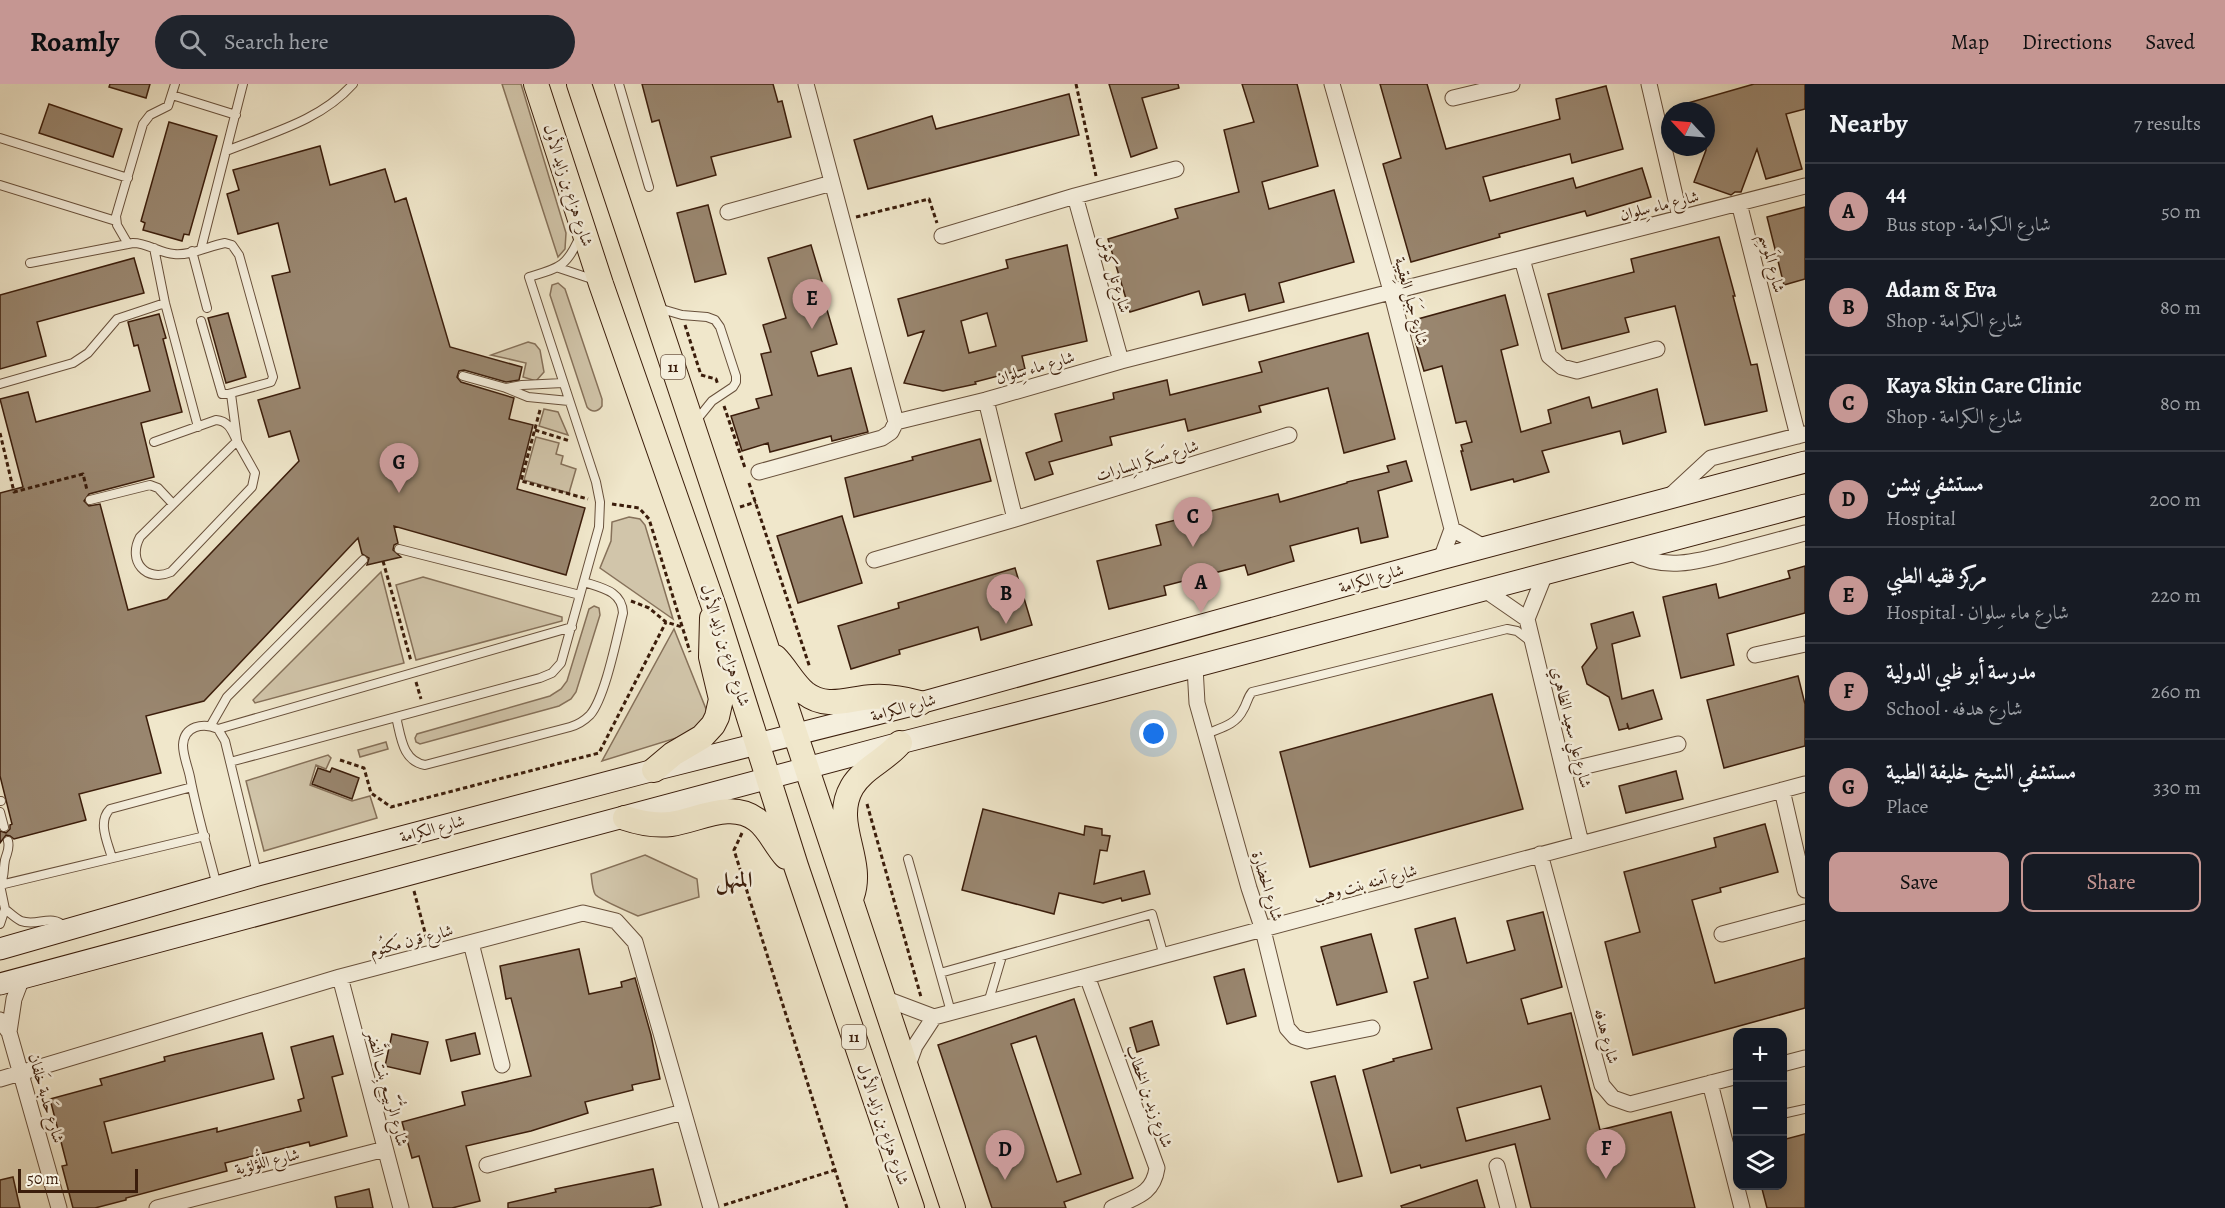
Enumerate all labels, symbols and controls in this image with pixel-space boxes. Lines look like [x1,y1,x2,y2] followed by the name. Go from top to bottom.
[155,15,575,69] search box
[30,23,119,61] text: Roamly
[176,26,209,59] icon: search
[224,27,329,57] text: Search here
[1951,28,1989,56] text: Map
[2022,28,2112,56] text: Directions
[2145,28,2195,56] text: Saved
[1661,102,1715,156] north arrow
[1829,106,1908,141] text: Nearby
[2134,110,2201,137] text: 7 results
[536,121,599,250] street label: شارع هزاع بن زايد الأول
[1886,179,1907,209] text: 44
[1617,186,1702,228] street label: شارع ماء سِلوان
[1842,198,1855,225] text: A
[2161,198,2201,225] text: 50 m
[1886,211,2051,238] text: Bus stop · شارع الكرامة
[1749,231,1791,296] street label: شارع المَوسِم
[1091,233,1136,316] street label: شارع تل كوش
[1387,254,1434,349] street label: شارع جَبَل العِقيبة
[1886,275,1997,305] text: Adam & Eva
[792,280,832,329] pin: E
[1842,294,1855,321] text: B
[2160,294,2201,321] text: 80 m
[1886,307,2023,334] text: Shop · شارع الكرامة
[993,346,1078,392] street label: شارع ماء سِلوان
[661,355,685,379] road number: 11
[1886,371,2082,401] text: Kaya Skin Care Clinic
[1842,390,1855,417] text: C
[2160,390,2201,417] text: 80 m
[1886,403,2023,430] text: Shop · شارع الكرامة
[1093,434,1202,489] street label: شارع مَسكَر المِسارات
[380,444,418,493] pin: G
[1886,469,1984,499] text: مستشفي نيشن
[1842,486,1855,513] text: D
[2150,486,2201,513] text: 200 m
[1174,498,1212,547] pin: C
[1886,505,1956,532] text: Hospital
[1336,559,1407,601] street label: شارع الكرامة
[1886,561,1987,591] text: مركز فقيه الطبي
[1182,564,1220,613] pin: A
[986,574,1026,624] pin: B
[693,581,756,710] street label: شارع هزاع بن زايد الأول
[1843,582,1854,609] text: E
[2151,582,2201,609] text: 220 m
[1886,599,2069,626] text: Hospital · شارع ماء سِلوان
[1886,657,2036,687] text: مدرسة أبو ظبي الدولية
[1541,664,1597,791] street label: شارع علي سعيد الظاهري
[1843,678,1854,705] text: F
[2151,678,2201,705] text: 260 m
[868,689,939,729] street label: شارع الكرامة
[1886,695,2023,722] text: School · شارع هدفه
[1139,719,1168,748] your location
[1886,757,2076,787] text: مستشفي الشيخ خليفة الطبية
[1842,774,1855,801] text: G
[2153,774,2201,801] text: 330 m
[1886,793,1928,820] text: Place
[397,810,468,850] street label: شارع الكرامة
[1244,849,1288,925] street label: شارع الحضارة
[1829,852,2009,912] button: Save
[2021,852,2201,912] button: Share
[1311,860,1420,910] street label: شارع آمنه بنت وهب
[716,865,752,895] district label: المنهل
[366,916,456,966] street label: شارع قرن مَكتُوم
[1586,1006,1624,1067] street label: شارع هدفه
[357,1024,418,1150] street label: شارع الرُّبَيِّع بِنت النَّضر
[842,1025,866,1049] road number: 11
[1733,1028,1787,1190] map controls
[1733,1028,1787,1082] button: +
[1118,1042,1178,1152] street label: شارع زيد بن الخطاب
[21,1051,70,1146] street label: شارع حَدبة خَلفان
[850,1060,915,1189] street label: شارع هزاع بن زايد الأول
[1733,1082,1787,1136] button: −
[986,1130,1024,1180] pin: D
[1586,1130,1626,1179] pin: F
[1733,1136,1787,1190] button: layers
[231,1138,302,1183] street label: شارع اللُّؤلؤية
[18,1166,138,1194] scale bar
[27,1168,59,1190] text: 50 m

